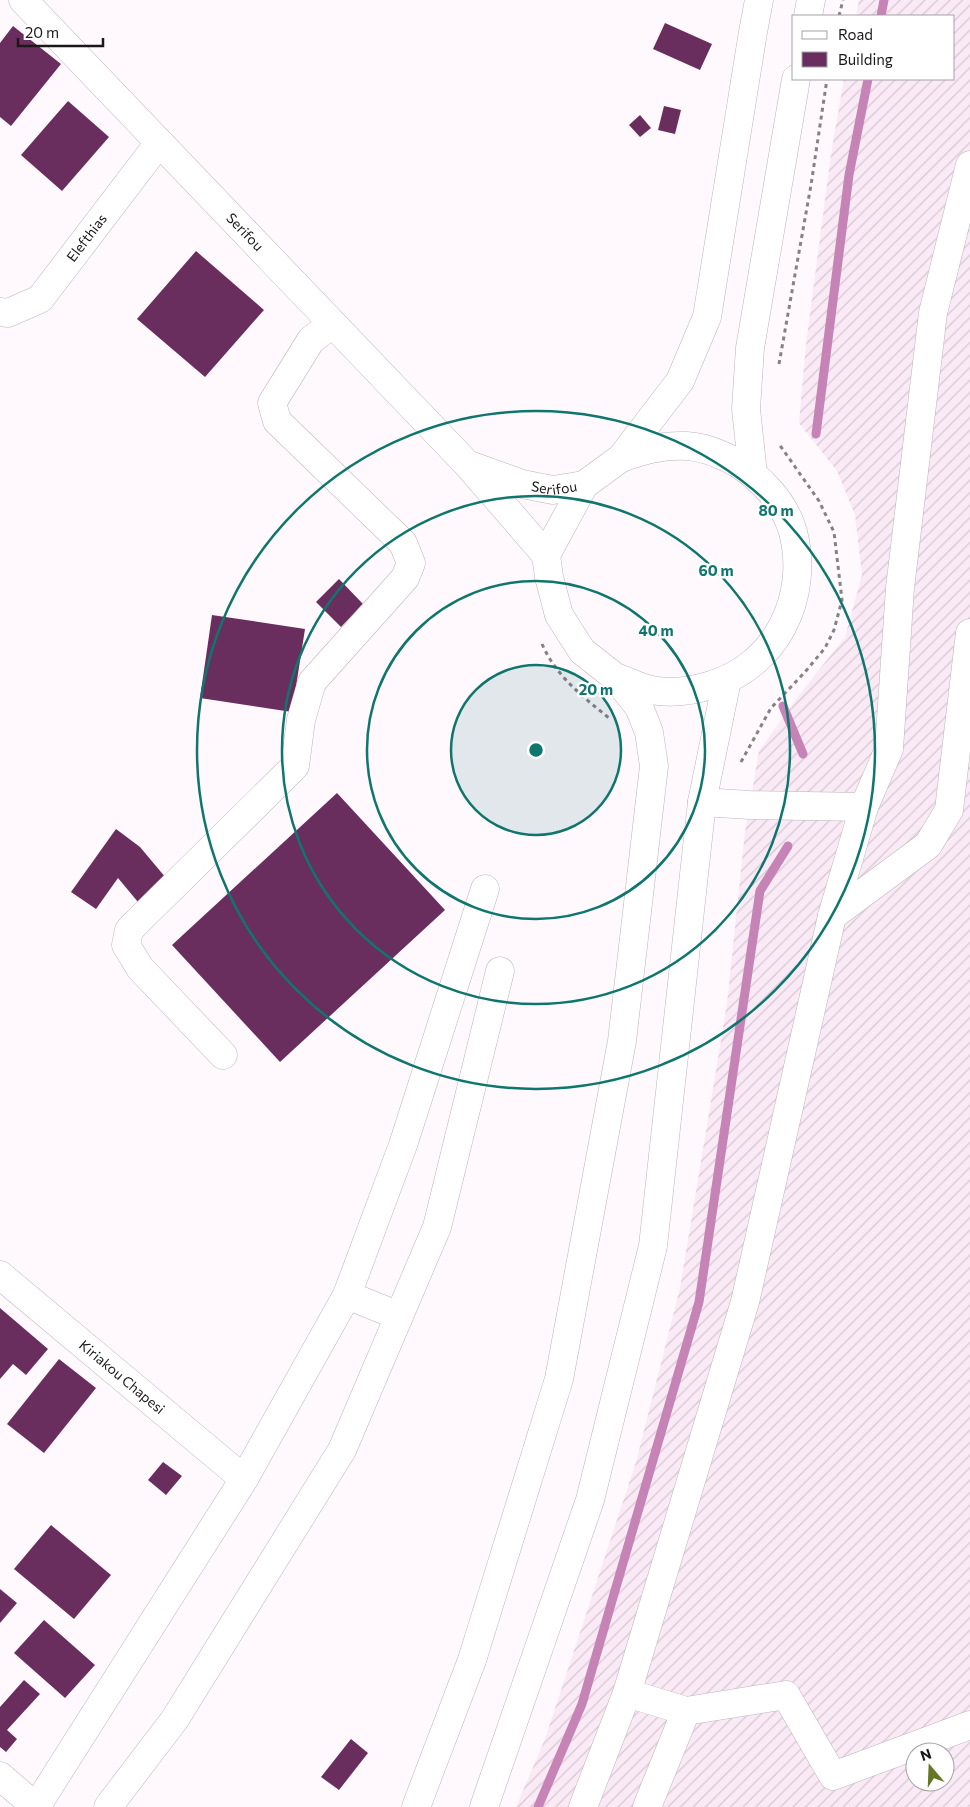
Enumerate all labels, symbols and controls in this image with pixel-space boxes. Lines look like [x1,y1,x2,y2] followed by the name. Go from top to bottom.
[18,15,102,47] scale bar
[792,15,955,80] legend
[25,23,59,41] text: 20 m
[838,25,873,43] text: Road
[838,50,893,68] text: Building
[223,209,267,254] street label: Serifou
[63,210,110,265] street label: Elefthias
[530,477,578,498] street label: Serifou
[758,501,794,519] text: 80 m
[698,561,734,579] text: 60 m
[638,621,674,639] text: 40 m
[579,680,613,698] text: 20 m
[527,741,545,759] centre of rings
[76,1336,169,1417] street label: Kiriakou Chapesi
[905,1742,955,1792] north arrow
[918,1744,933,1764] text: N

